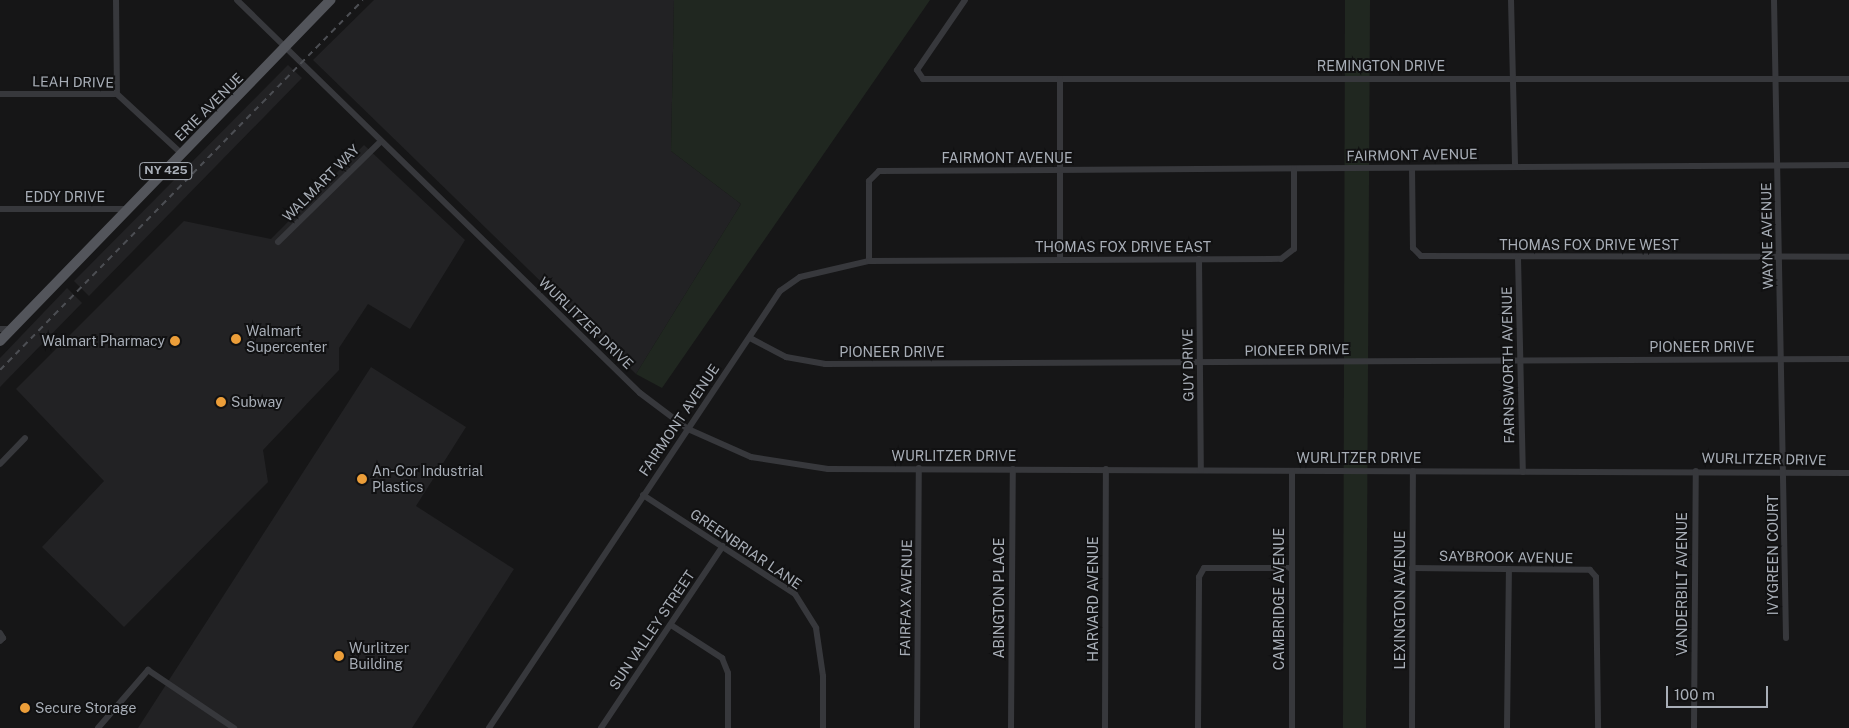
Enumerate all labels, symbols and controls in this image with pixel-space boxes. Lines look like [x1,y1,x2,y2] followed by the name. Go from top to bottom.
[1317,58,1445,74] street label: REMINGTON DRIVE
[171,69,247,145] street label: ERIE AVENUE
[32,73,114,91] street label: LEAH DRIVE
[279,141,363,225] street label: WALMART WAY
[1346,145,1478,165] street label: FAIRMONT AVENUE
[941,150,1073,166] street label: FAIRMONT AVENUE
[138,162,194,180] road number: NY 425
[1758,182,1776,290] street label: WAYNE AVENUE
[25,189,105,205] street label: EDDY DRIVE
[1499,237,1679,253] street label: THOMAS FOX DRIVE WEST
[1035,239,1211,255] street label: THOMAS FOX DRIVE EAST
[535,274,637,372] street label: WURLITZER DRIVE
[1498,286,1518,444] street label: FARNSWORTH AVENUE
[246,323,327,356] place label: Walmart Supercenter
[1179,328,1197,402] street label: GUY DRIVE
[41,333,165,349] place label: Walmart Pharmacy
[230,333,242,345] marker: Walmart Supercenter
[169,335,181,347] marker: Walmart Pharmacy
[1649,339,1755,355] street label: PIONEER DRIVE
[1244,341,1350,359] street label: PIONEER DRIVE
[839,344,945,360] street label: PIONEER DRIVE
[635,361,723,479] street label: FAIRMONT AVENUE
[231,394,283,410] place label: Subway
[215,396,227,408] marker: Subway
[892,448,1016,464] street label: WURLITZER DRIVE
[1297,450,1421,466] street label: WURLITZER DRIVE
[1701,450,1827,468] street label: WURLITZER DRIVE
[372,463,484,496] place label: An-Cor Industrial Plastics
[356,473,368,485] marker: An-Cor Industrial Plastics
[1765,495,1781,615] street label: IVYGREEN COURT
[687,505,805,593] street label: GREENBRIAR LANE
[1674,512,1690,656] street label: VANDERBILT AVENUE
[1271,528,1287,670] street label: CAMBRIDGE AVENUE
[1392,531,1408,669] street label: LEXINGTON AVENUE
[1085,536,1101,662] street label: HARVARD AVENUE
[991,537,1007,659] street label: ABINGTON PLACE
[897,539,915,657] street label: FAIRFAX AVENUE
[1439,547,1573,567] street label: SAYBROOK AVENUE
[606,567,698,693] street label: SUN VALLEY STREET
[349,640,409,672] place label: Wurlitzer Building
[333,650,345,662] marker: Wurlitzer Building
[1669,676,1772,708] scale bar
[1674,686,1715,703] text: 100 m
[35,700,136,716] place label: Secure Storage
[19,702,31,714] marker: Secure Storage

